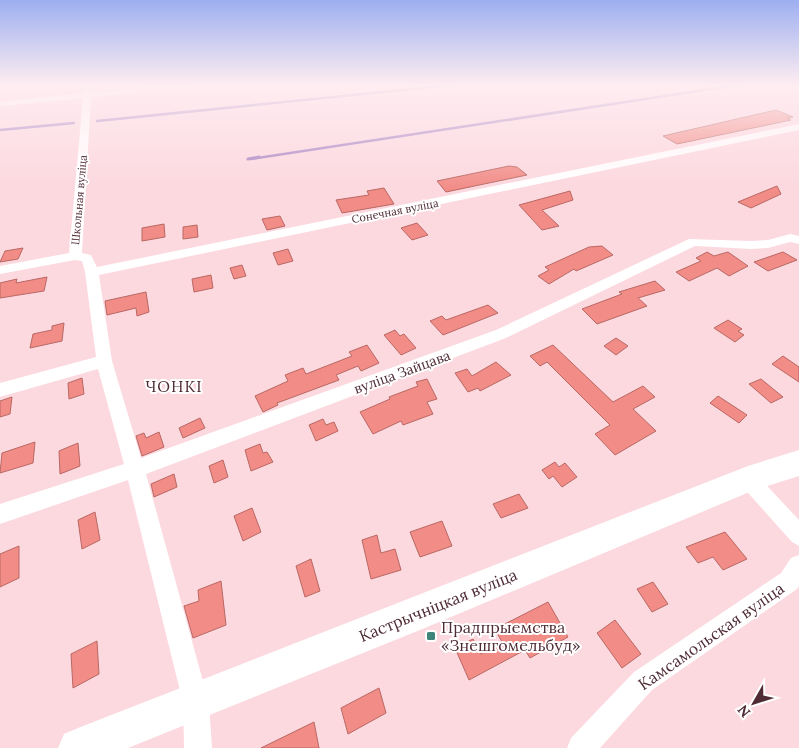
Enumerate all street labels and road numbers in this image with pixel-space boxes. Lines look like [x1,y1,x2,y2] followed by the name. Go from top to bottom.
[68,154,90,246] street label: Школьная вуліца
[350,196,440,226] street label: Сонечная вуліца
[351,346,453,398] street label: вуліца Зайцава
[356,564,520,646] street label: Кастрычніцкая вуліца
[634,578,788,694] street label: Камсамольская вуліца

